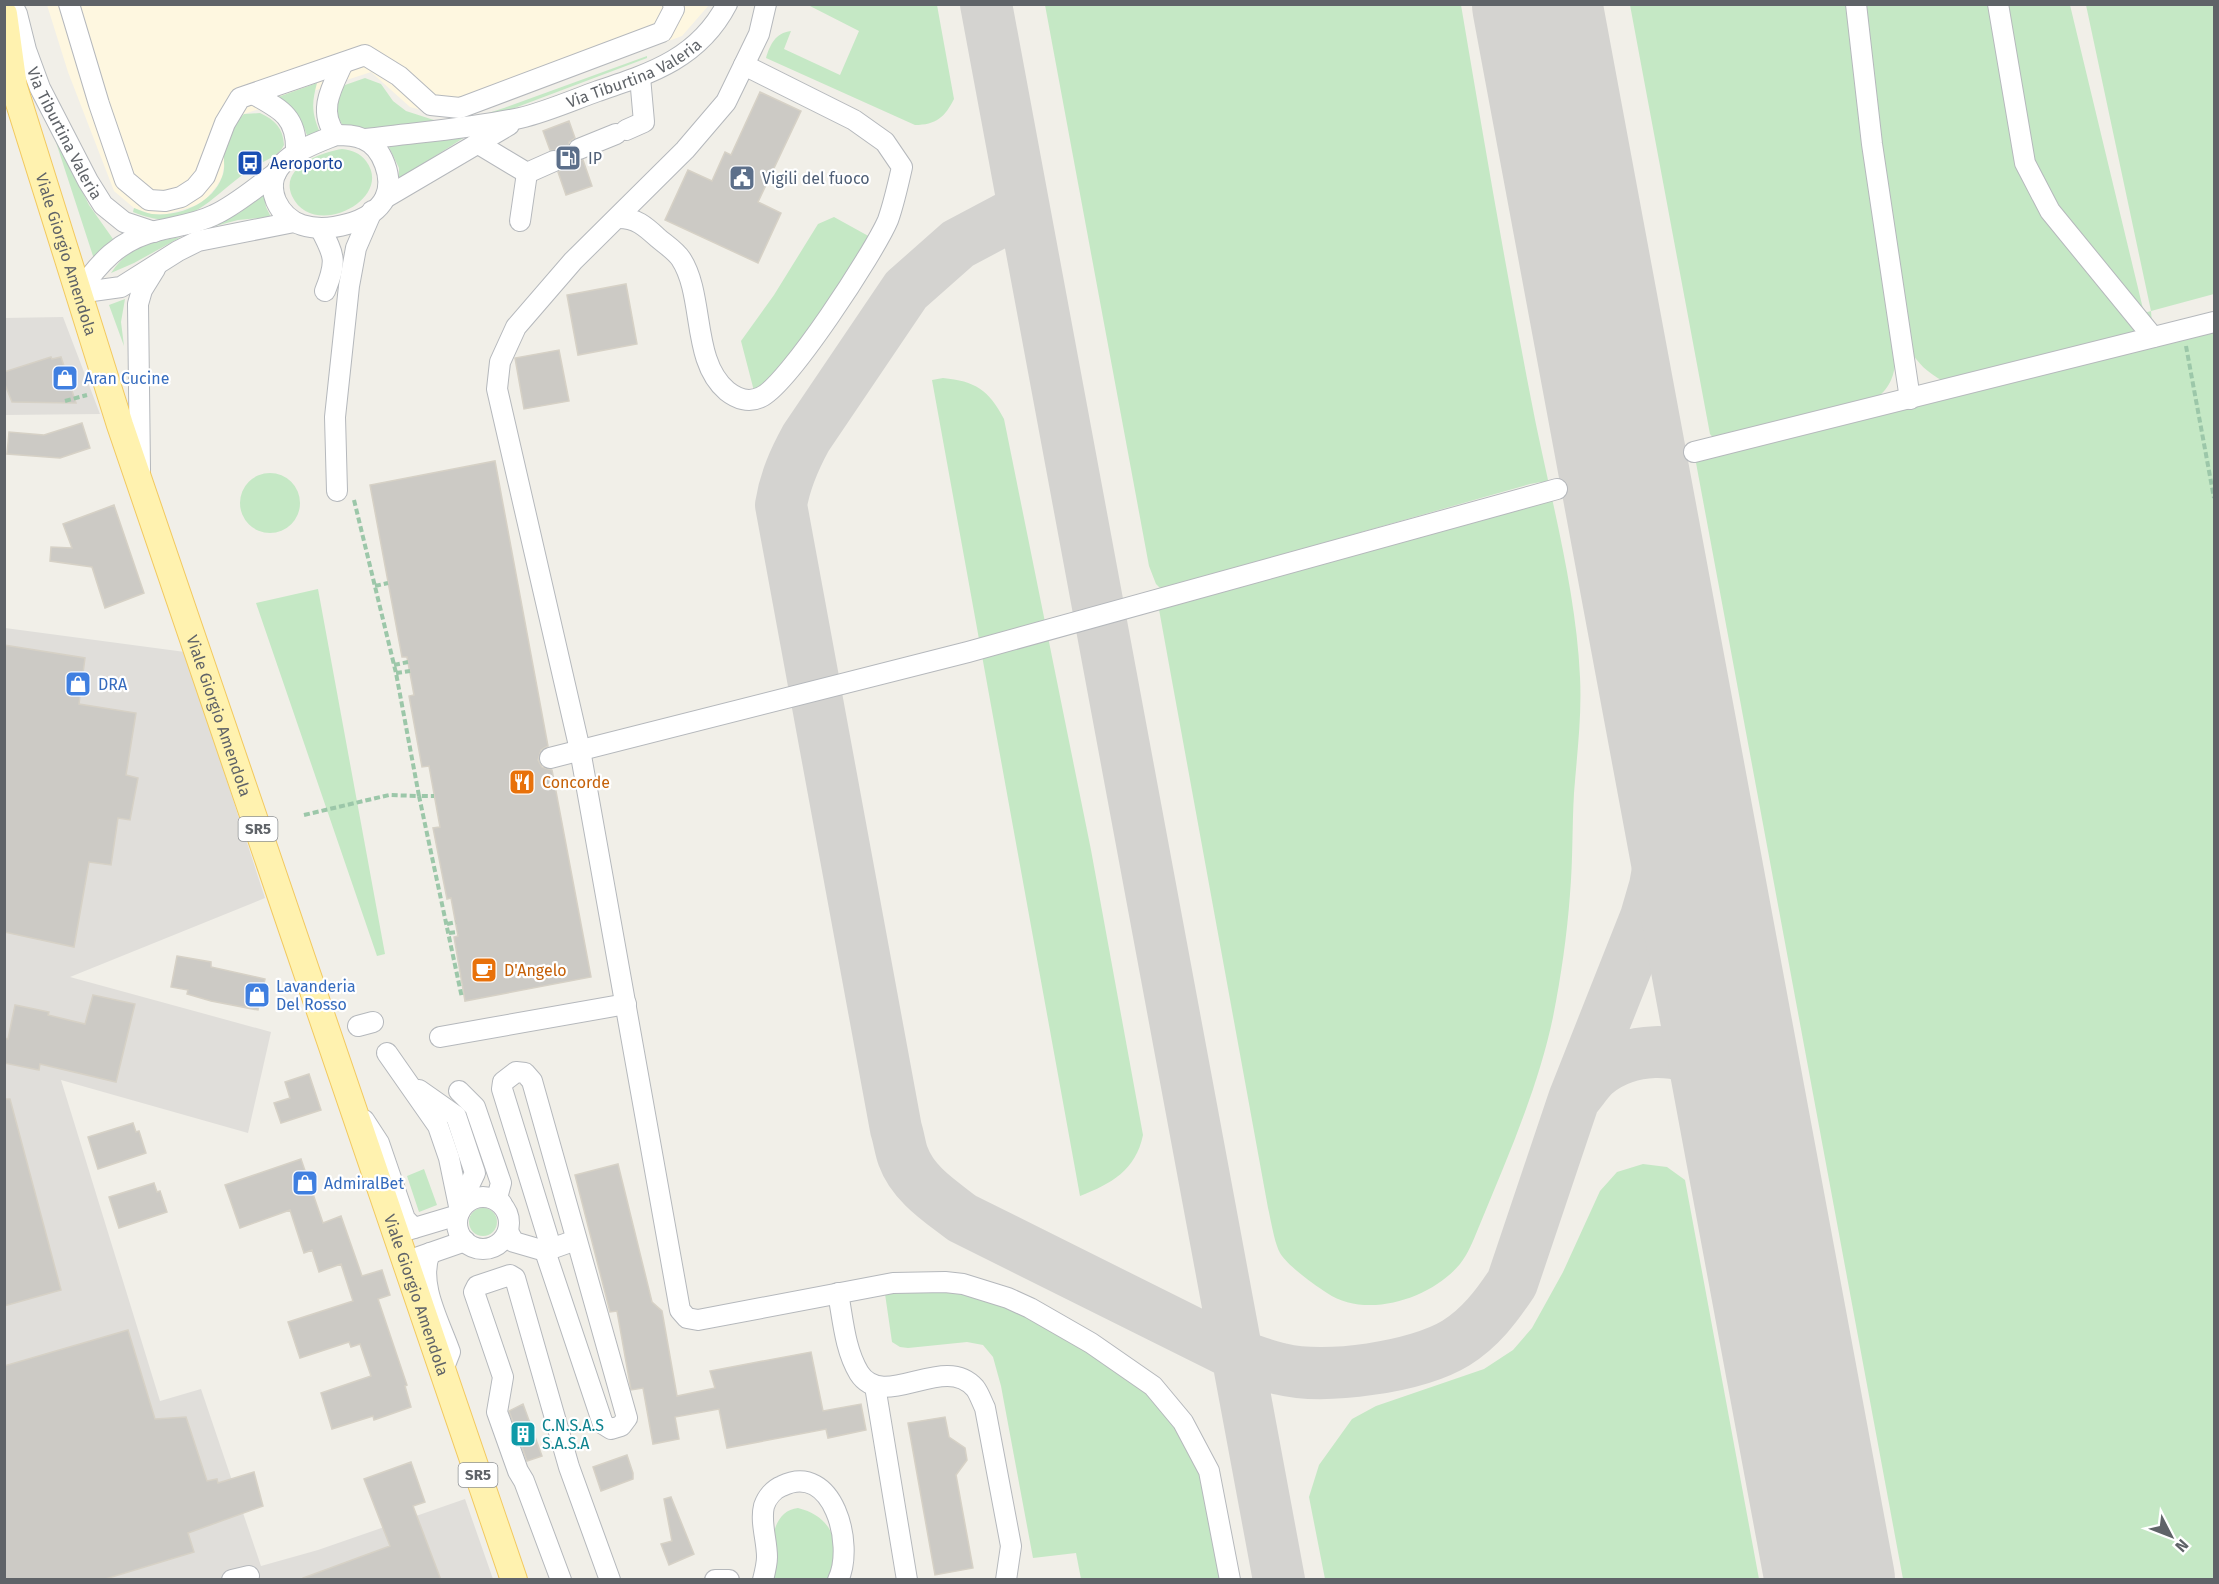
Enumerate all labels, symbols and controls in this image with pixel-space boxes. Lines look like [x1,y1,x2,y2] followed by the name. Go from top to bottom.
[564,35,705,112] street label: Via Tiburtina Valeria
[23,64,106,203] street label: Via Tiburtina Valeria
[553,143,583,173] fuel station icon: IP
[235,148,265,178] bus stop icon: Aeroporto
[588,149,602,168] place label: IP
[270,154,343,173] place label: Aeroporto
[727,163,757,193] public building icon: Vigili del fuoco
[762,169,870,188] place label: Vigili del fuoco
[32,171,100,338] street label: Viale Giorgio Amendola
[50,363,80,393] shop icon: Aran Cucine
[84,369,169,388] place label: Aran Cucine
[182,633,255,799] street label: Viale Giorgio Amendola
[63,669,93,699] shop icon: DRA
[98,675,128,694] place label: DRA
[507,767,537,797] restaurant icon: Concorde
[542,773,610,792] place label: Concorde
[238,817,278,841] road number: SR5
[469,955,499,985] cafe icon: D'Angelo
[504,961,567,980] place label: D'Angelo
[276,977,356,1014] place label: Lavanderia Del Rosso
[242,980,272,1010] shop icon: Lavanderia Del Rosso
[290,1168,320,1198] shop icon: AdmiralBet
[324,1174,404,1193] place label: AdmiralBet
[380,1212,453,1378] street label: Viale Giorgio Amendola
[542,1416,604,1453] place label: C.N.S.A.S S.A.S.A
[508,1419,538,1449] building icon: C.N.S.A.S S.A.S.A
[458,1463,498,1487] road number: SR5
[2141,1506,2201,1566] north arrow
[2171,1535,2192,1556] text: N

